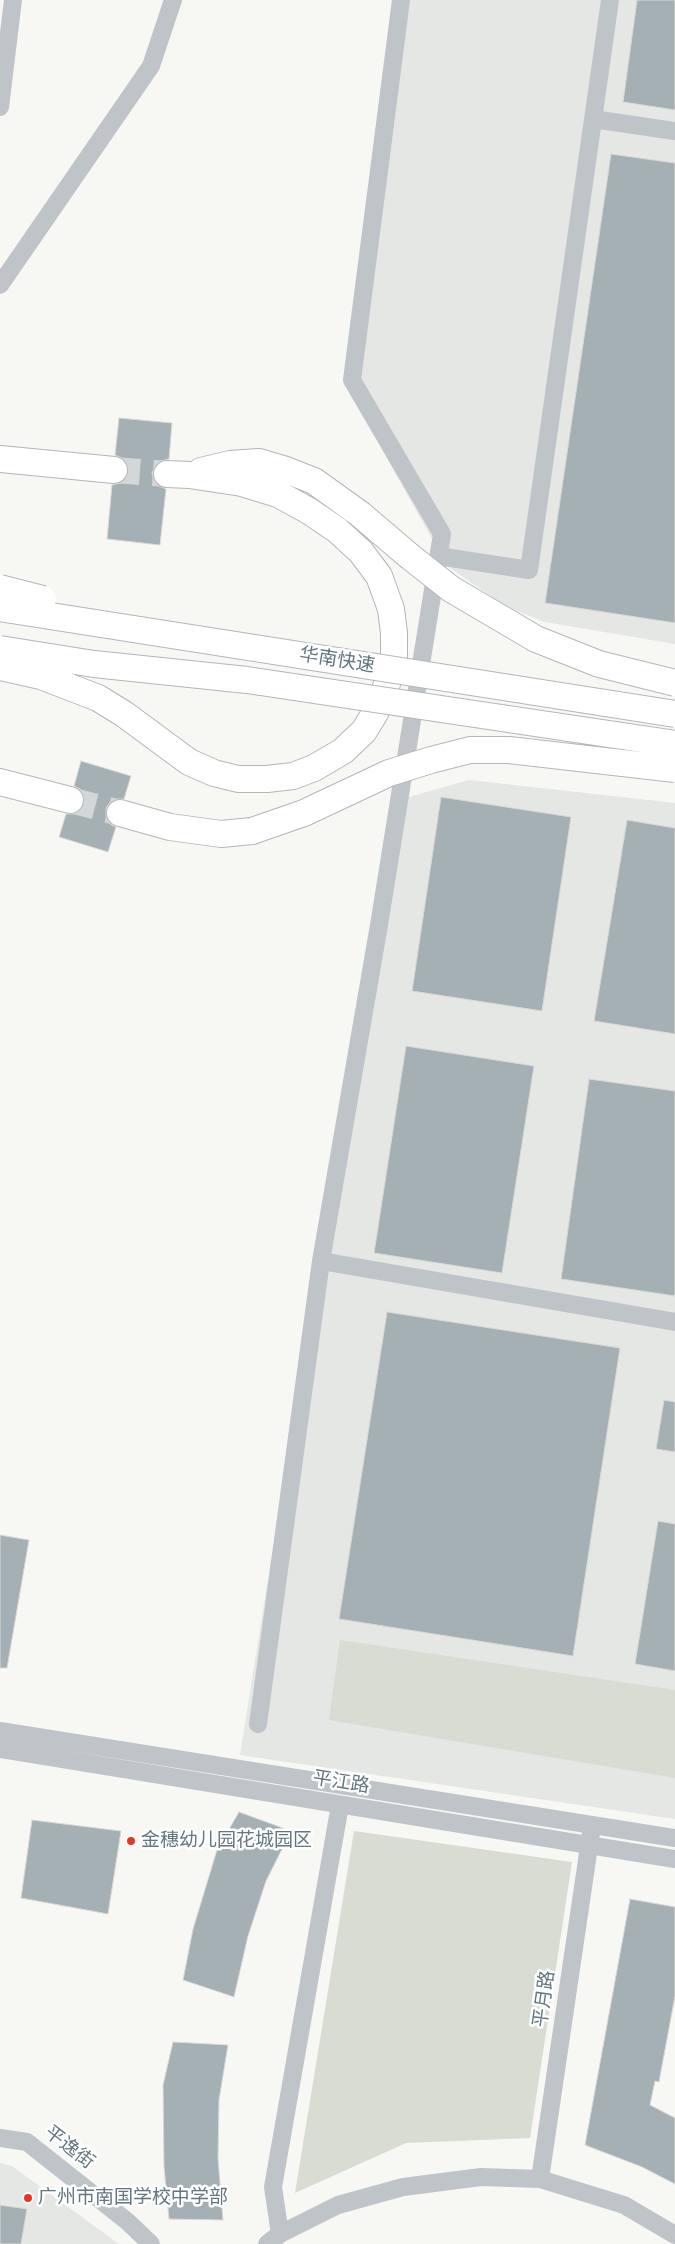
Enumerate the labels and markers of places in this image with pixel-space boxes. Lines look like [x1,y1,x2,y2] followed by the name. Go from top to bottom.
[141,1830,312,1852] place label: 金穗幼儿园花城园区
[125,1835,137,1847] marker: 金穗幼儿园花城园区
[38,2187,228,2209] place label: 广州市南国学校中学部
[22,2192,34,2204] marker: 广州市南国学校中学部

